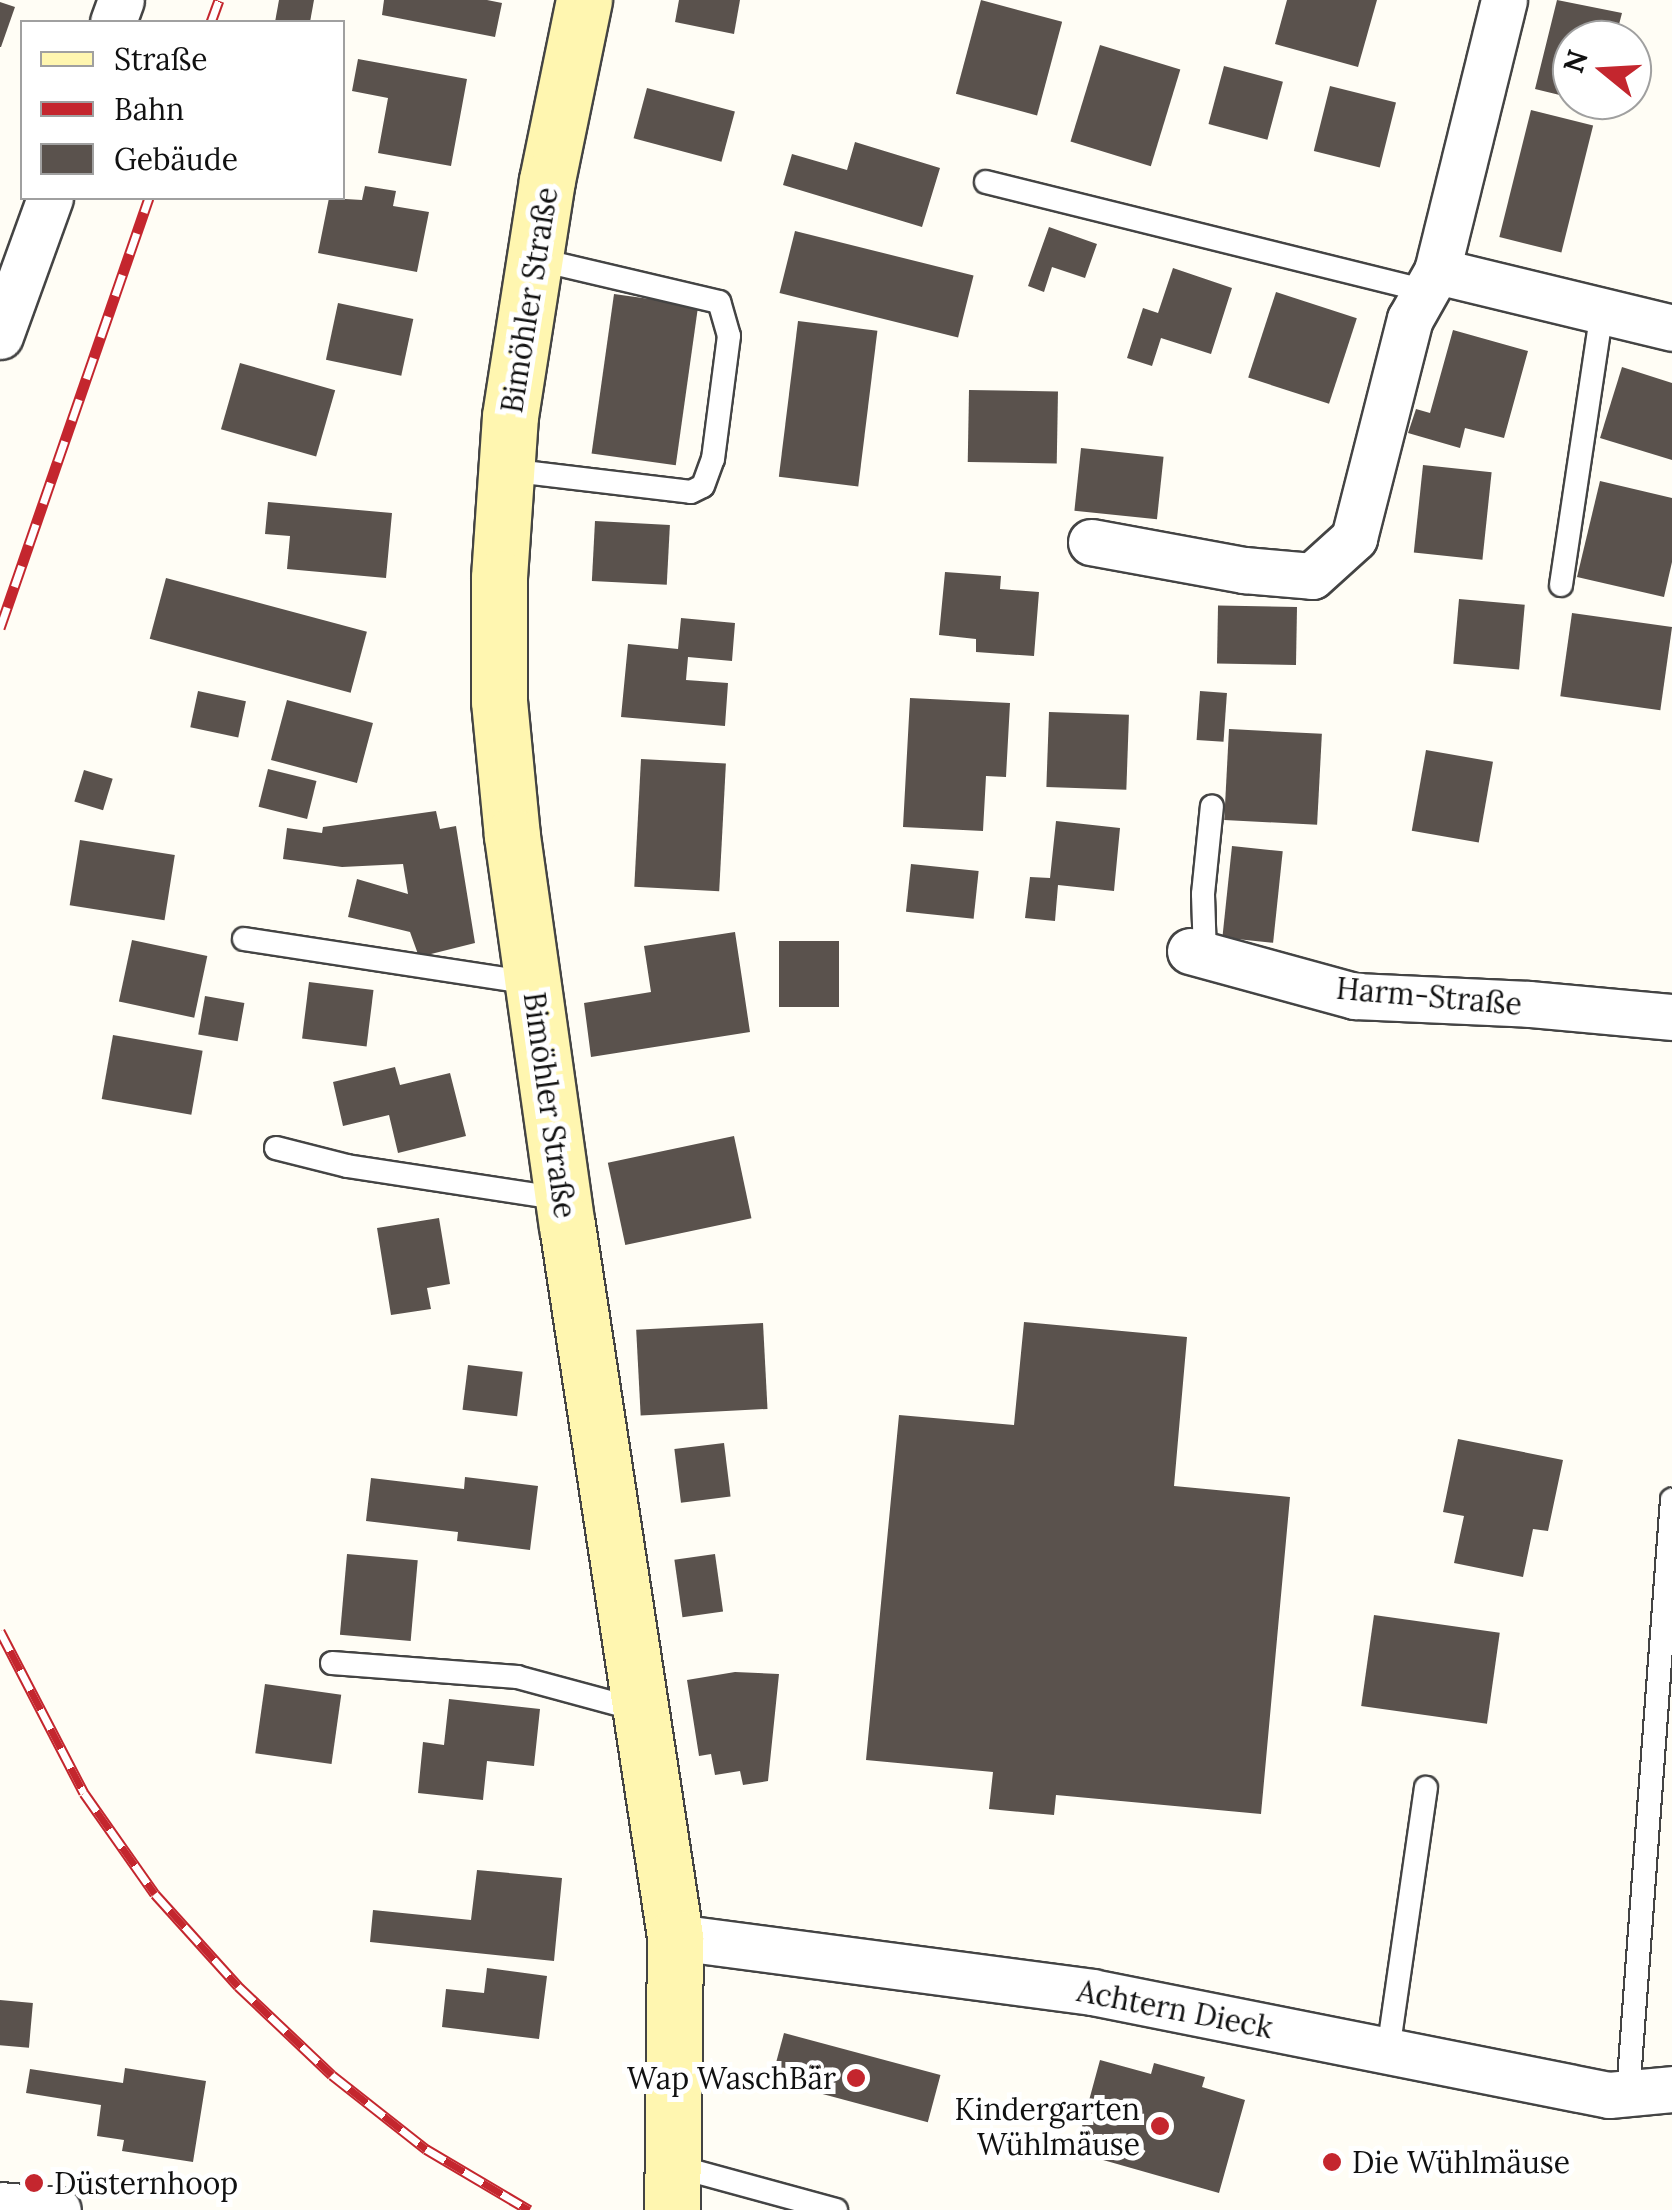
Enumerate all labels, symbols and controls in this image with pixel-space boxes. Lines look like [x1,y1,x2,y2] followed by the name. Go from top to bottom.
[20,20,345,200] legend
[1552,20,1652,120] north arrow
[114,40,207,78] text: Straße
[1555,45,1596,77] text: N
[114,90,184,128] text: Bahn
[114,140,238,178] text: Gebäude
[493,185,565,415] street label: Bimöhler Straße
[1335,970,1523,1022] street label: Harm-Straße
[516,990,584,1220] street label: Bimöhler Straße
[1074,1972,1276,2046] street label: Achtern Dieck
[627,2060,836,2096] place label: Wap WaschBär
[845,2067,867,2089] marker: Wap WaschBär
[954,2091,1140,2162] place label: Kindergarten Wühlmäuse
[1149,2115,1171,2137] marker: Kindergarten Wühlmäuse
[1352,2144,1570,2180] place label: Die Wühlmäuse
[1321,2151,1343,2173] marker: Die Wühlmäuse
[54,2165,238,2201] place label: Düsternhoop
[23,2172,45,2194] marker: Düsternhoop

